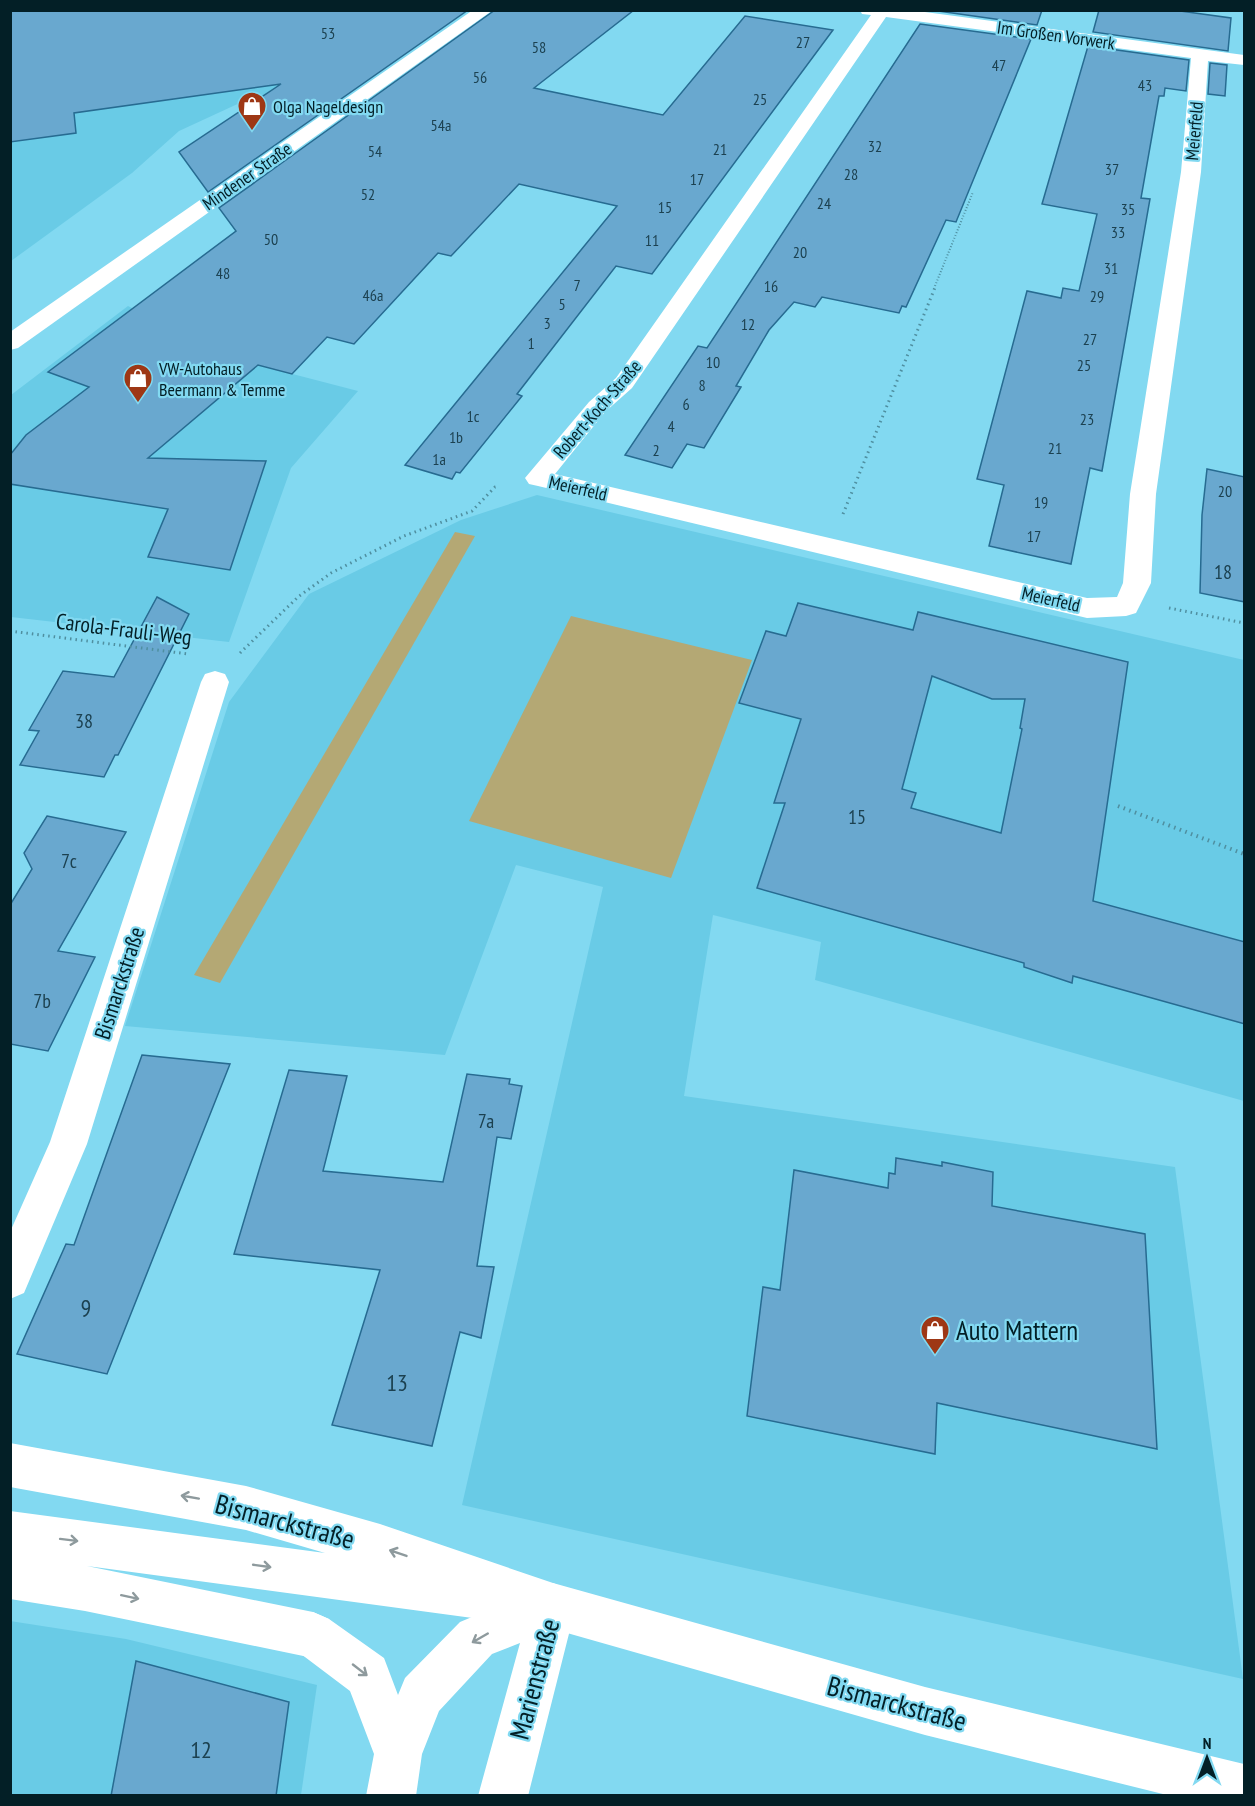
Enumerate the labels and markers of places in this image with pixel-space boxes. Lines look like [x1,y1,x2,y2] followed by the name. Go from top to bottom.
[236,90,268,132] shop icon: Olga Nageldesign
[273,95,383,118] place label: Olga Nageldesign
[158,357,285,401] place label: VW-Autohaus Beermann & Temme
[122,362,154,404] shop icon: VW-Autohaus Beermann & Temme
[956,1313,1078,1347] place label: Auto Mattern
[919,1314,951,1356] shop icon: Auto Mattern

